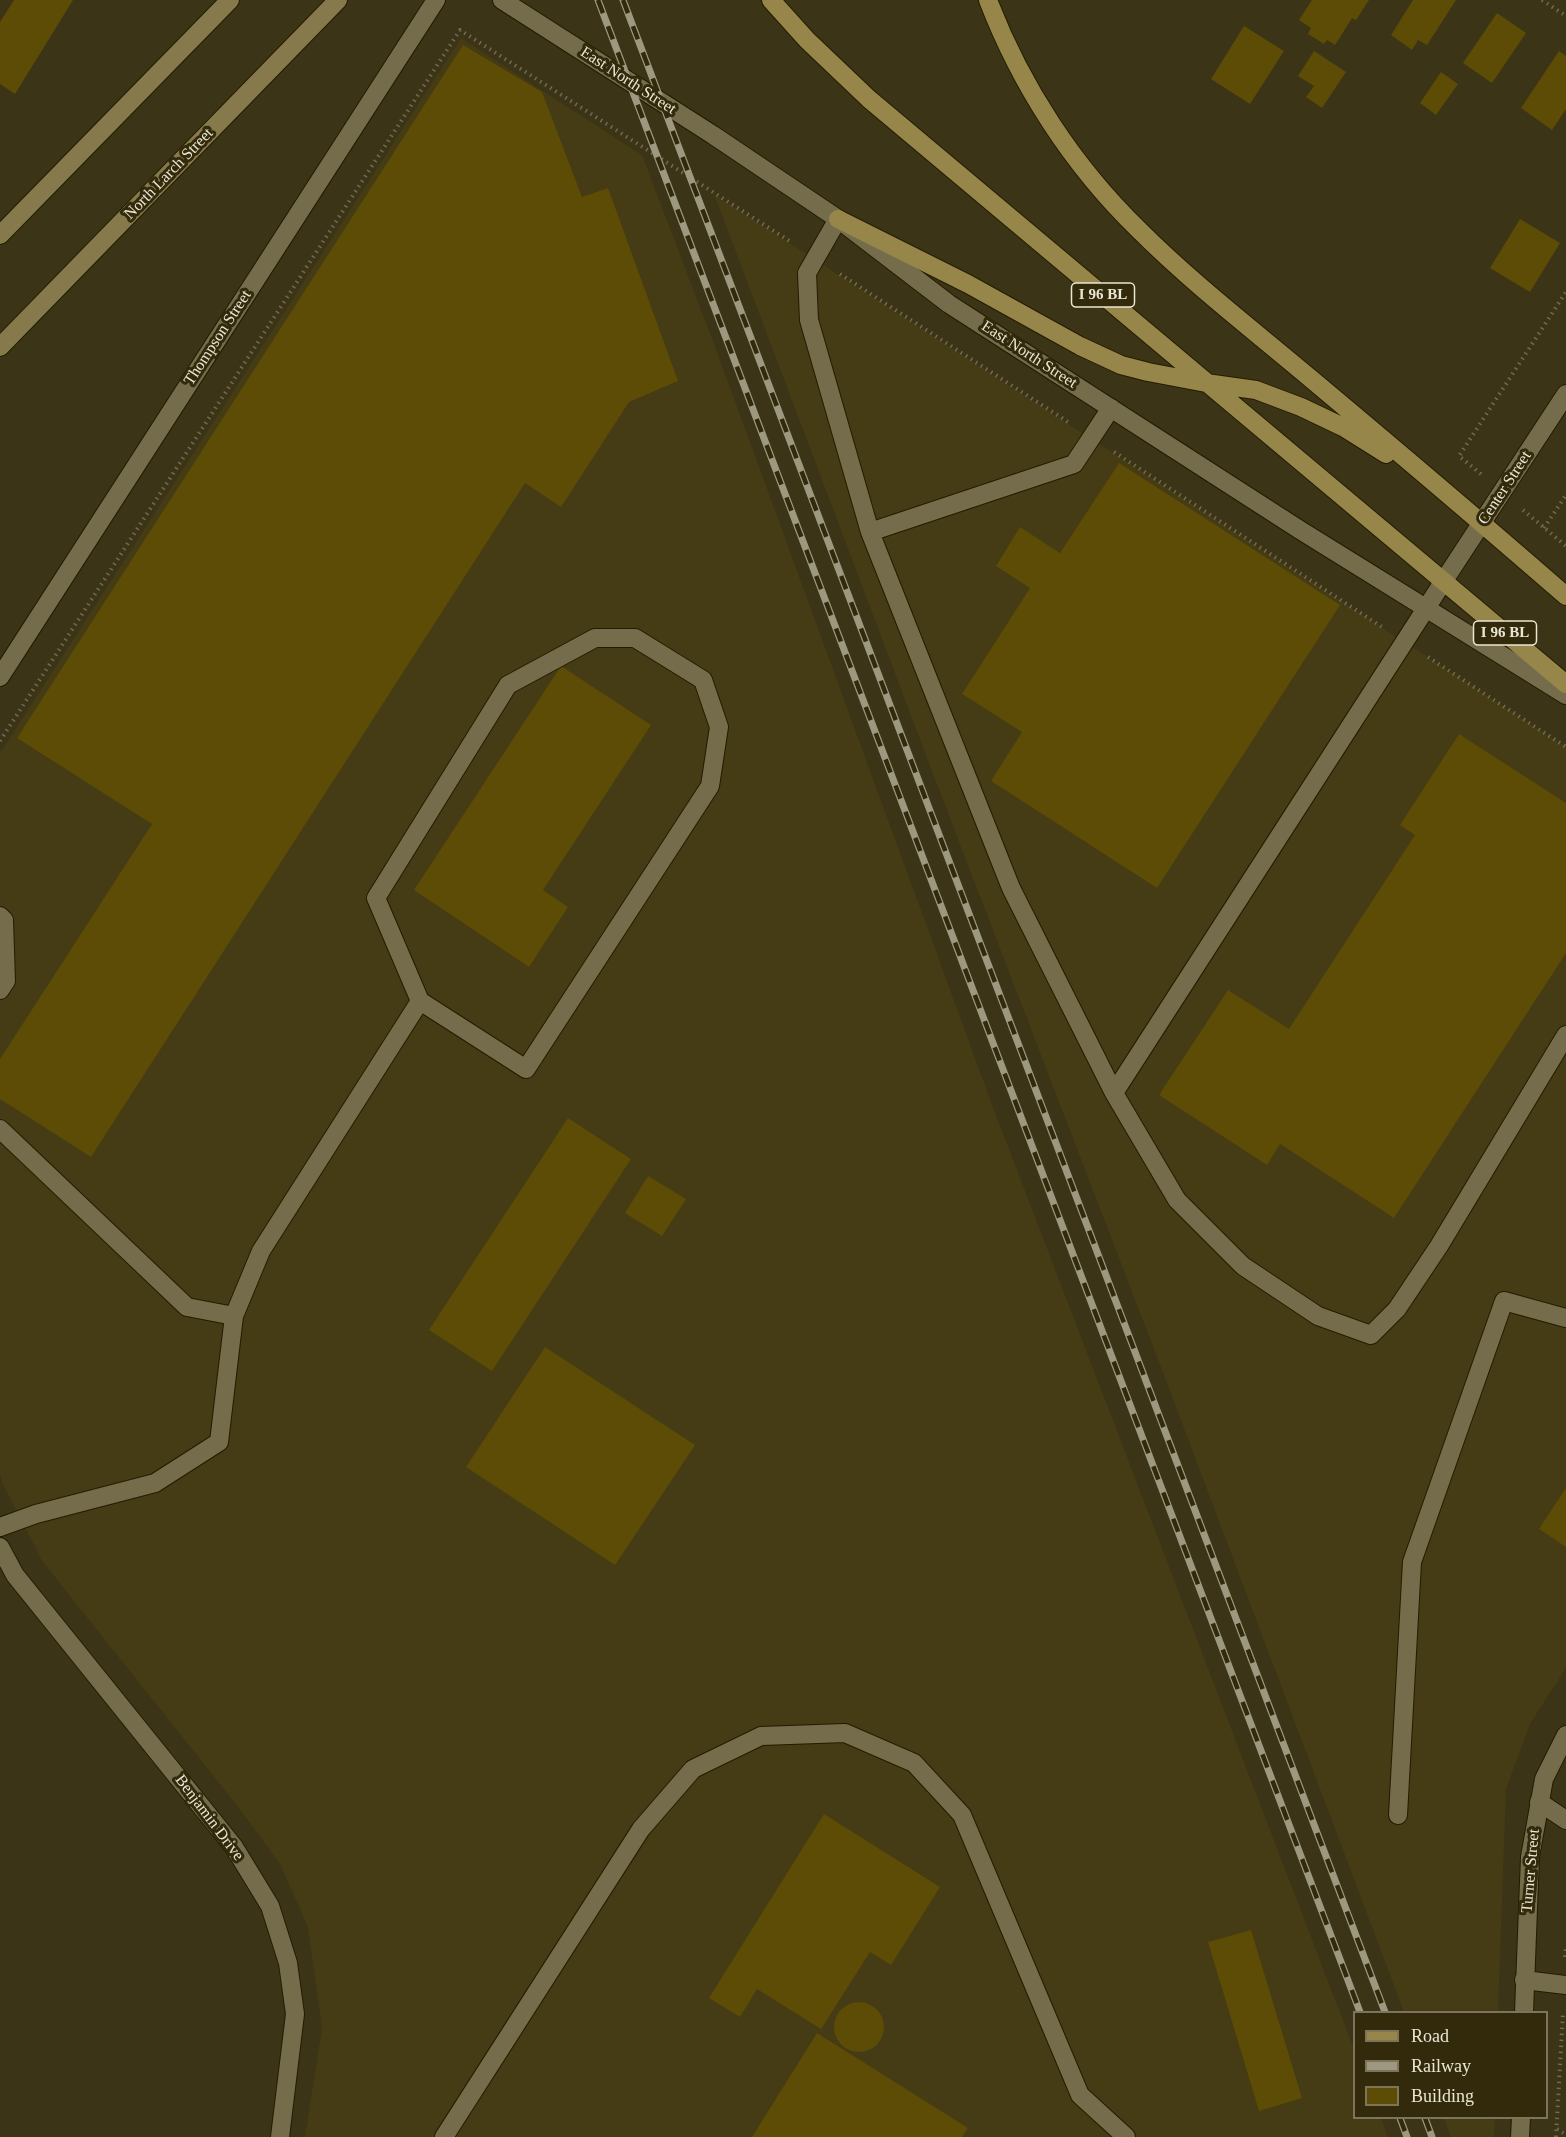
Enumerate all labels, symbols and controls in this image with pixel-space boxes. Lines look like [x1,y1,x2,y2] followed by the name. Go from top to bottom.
[577,43,679,119] street label: East North Street
[120,124,218,224] street label: North Larch Street
[1072,283,1134,307] road number: I 96 BL
[180,287,256,389] street label: Thompson Street
[978,317,1080,393] street label: East North Street
[1474,448,1536,528] street label: Center Street
[1474,621,1537,645] road number: I 96 BL
[170,1771,248,1865] street label: Benjamin Drive
[1518,1828,1544,1914] street label: Turner Street
[1353,2011,1548,2119] legend
[1411,2026,1449,2046] text: Road
[1411,2056,1471,2076] text: Railway
[1411,2086,1474,2106] text: Building

